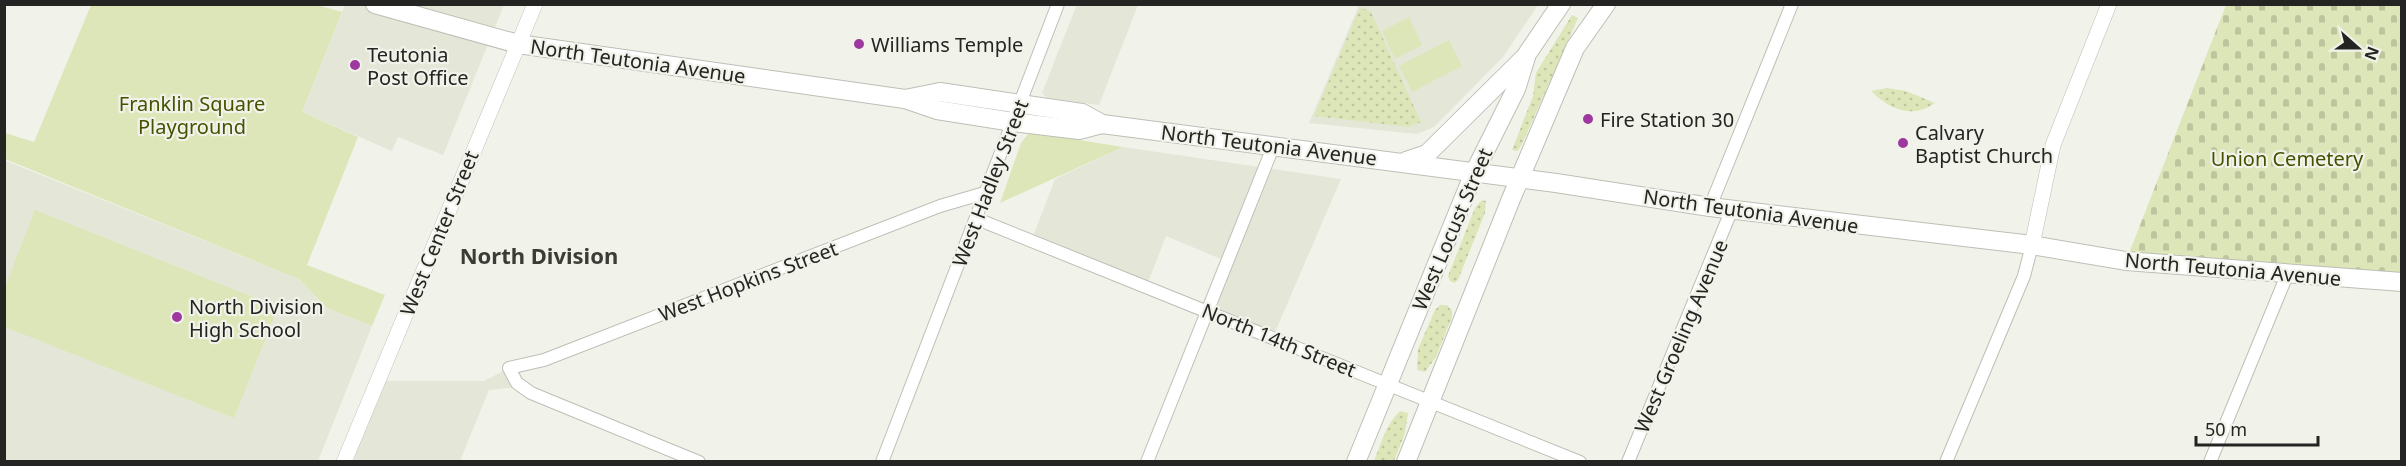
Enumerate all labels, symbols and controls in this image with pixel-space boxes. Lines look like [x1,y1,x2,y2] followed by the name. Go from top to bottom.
[2328,18,2388,78] north arrow
[871,31,1023,58] place label: Williams Temple
[529,33,747,89] street label: North Teutonia Avenue
[852,37,866,51] marker: Williams Temple
[367,41,469,91] place label: Teutonia Post Office
[2359,43,2385,63] text: N
[348,58,362,72] marker: Teutonia Post Office
[119,90,265,140] park label: Franklin Square Playground
[946,95,1034,271] street label: West Hadley Street
[1600,106,1734,133] place label: Fire Station 30
[1581,112,1595,126] marker: Fire Station 30
[1160,118,1378,172] street label: North Teutonia Avenue
[1915,119,2053,169] place label: Calvary Baptist Church
[1896,136,1910,150] marker: Calvary Baptist Church
[1406,144,1498,314] street label: West Locust Street
[2211,145,2364,172] park label: Union Cemetery
[394,147,484,319] street label: West Center Street
[1642,183,1860,239] street label: North Teutonia Avenue
[655,234,841,328] street label: West Hopkins Street
[1628,235,1734,437] street label: West Groeling Avenue
[460,240,618,270] district label: North Division
[2124,246,2342,292] street label: North Teutonia Avenue
[189,293,324,343] place label: North Division High School
[1198,297,1360,383] street label: North 14th Street
[170,310,184,324] marker: North Division High School
[2196,409,2318,447] scale bar
[2205,417,2247,441] text: 50 m

